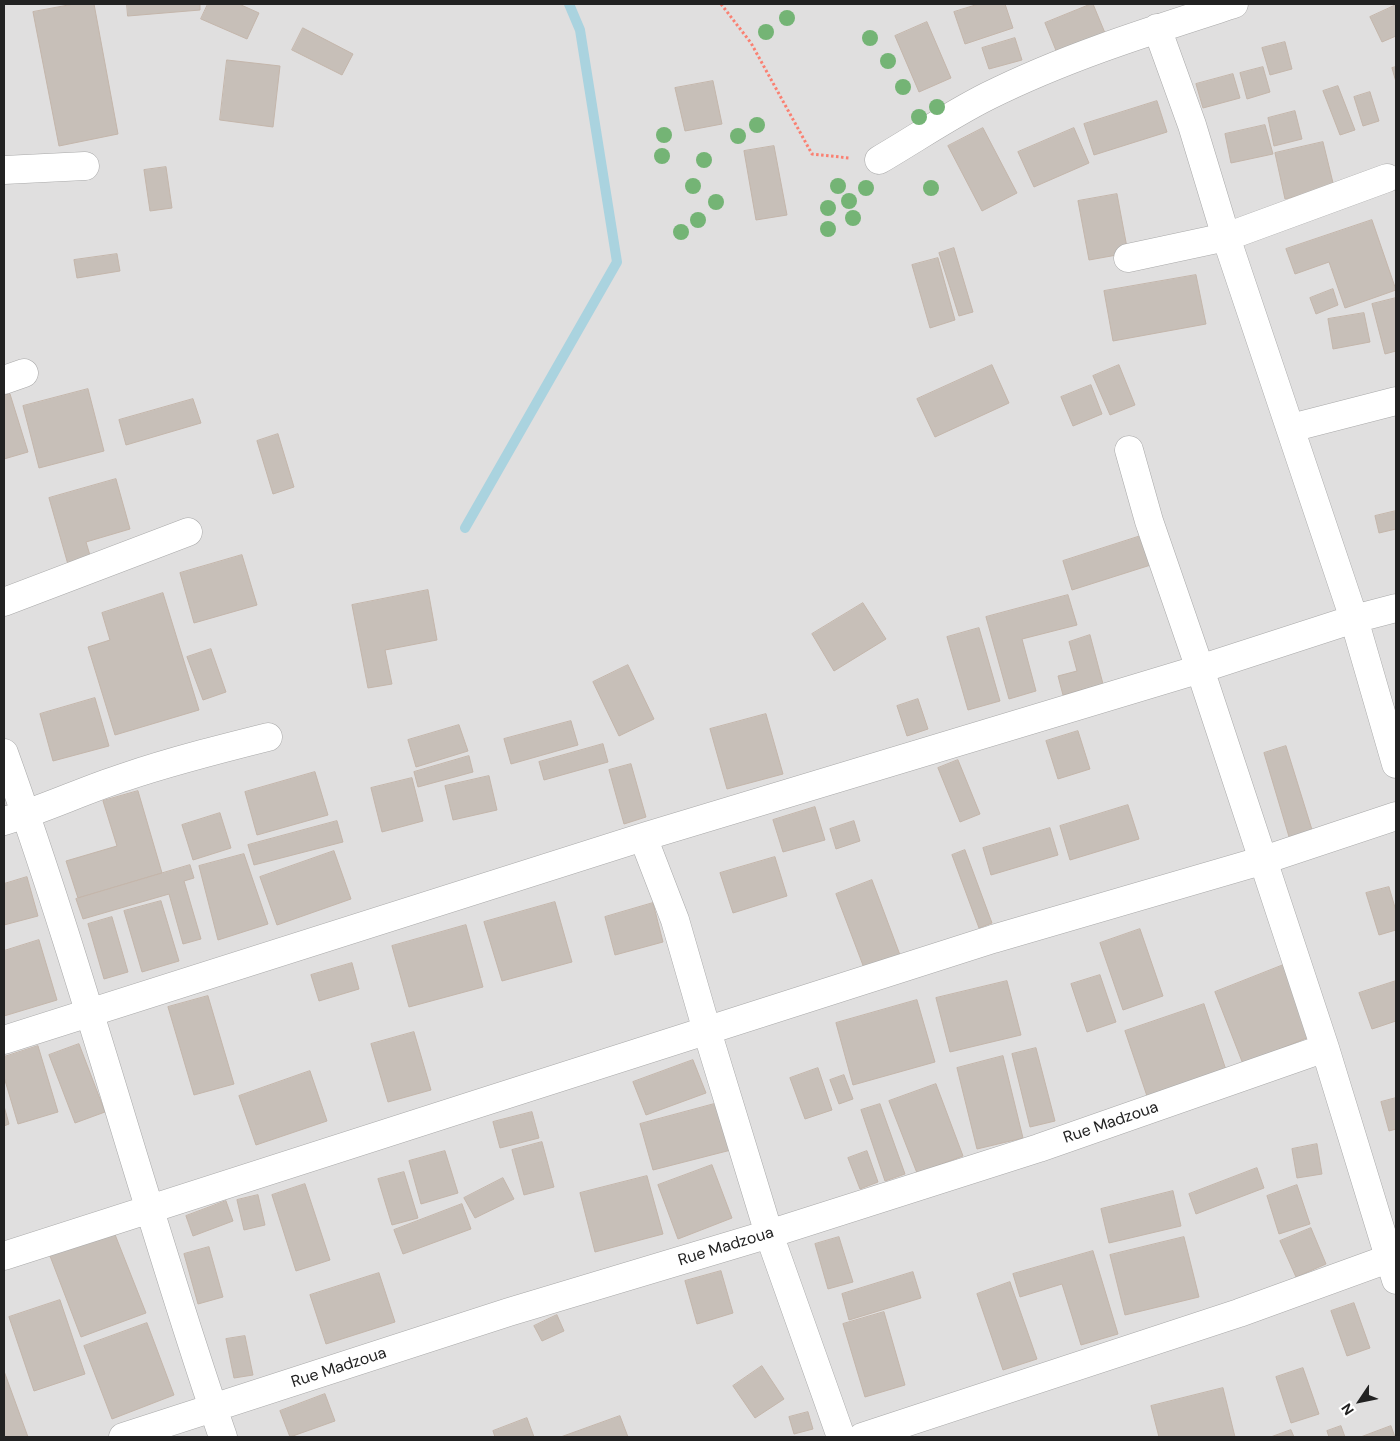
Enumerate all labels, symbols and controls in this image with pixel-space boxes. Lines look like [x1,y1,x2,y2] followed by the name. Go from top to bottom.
[1061,1098,1161,1148] street label: Rue Madzoua
[676,1223,776,1271] street label: Rue Madzoua
[289,1344,389,1392] street label: Rue Madzoua
[1335,1376,1385,1426] north arrow
[1337,1400,1358,1419] text: N

